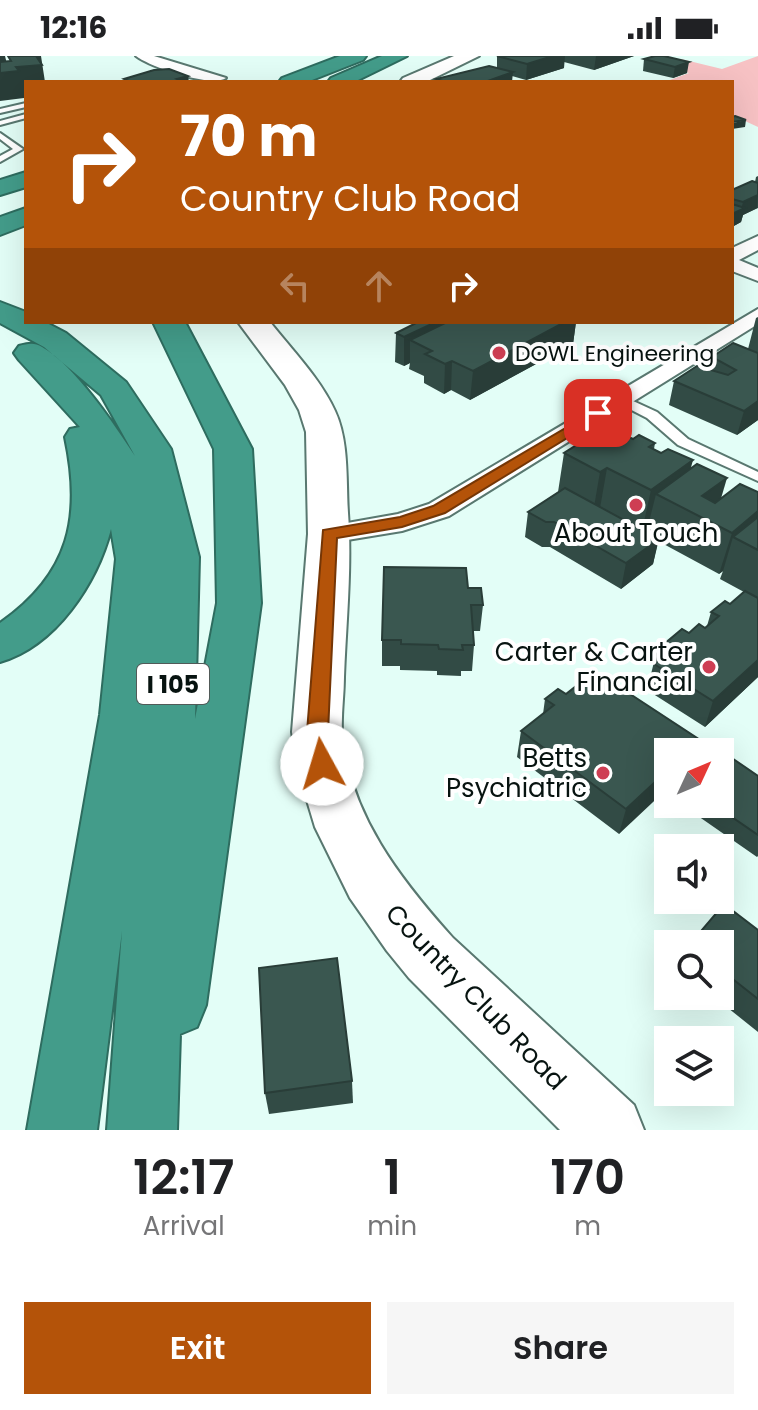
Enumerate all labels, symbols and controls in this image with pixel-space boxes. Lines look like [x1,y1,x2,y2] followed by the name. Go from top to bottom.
[40,6,107,49] text: 12:16
[180,97,318,176] text: 70 m
[48,112,152,216] icon: right
[180,173,521,224] text: Country Club Road
[273,264,317,308] icon: left
[357,264,401,308] icon: ahead
[441,264,485,308] icon: right
[515,338,714,369] place label: DOWL Engineering
[490,344,508,362] marker: DOWL Engineering
[564,379,632,447] pin
[576,391,620,435] icon: arrive
[627,496,645,514] marker: About Touch
[554,515,718,551] place label: About Touch
[495,634,693,700] place label: Carter & Carter Financial
[700,658,718,676] marker: Carter & Carter Financial
[137,664,209,704] road number: I 105
[280,722,364,806] position arrow
[654,738,734,818] north arrow
[654,738,734,1106] map controls
[446,740,587,806] place label: Betts Psychiatric
[594,764,612,782] marker: Betts Psychiatric
[654,834,734,914] button: sound
[378,896,574,1098] street label: Country Club Road
[654,930,734,1010] button: search
[654,1026,734,1106] button: layers
[133,1144,234,1211] text: 12:17
[384,1144,401,1211] text: 1
[550,1144,625,1211] text: 170
[143,1208,225,1244] text: Arrival
[367,1208,417,1244] text: min
[574,1208,601,1244] text: m
[24,1302,371,1394] button: Exit
[387,1302,734,1394] button: Share

